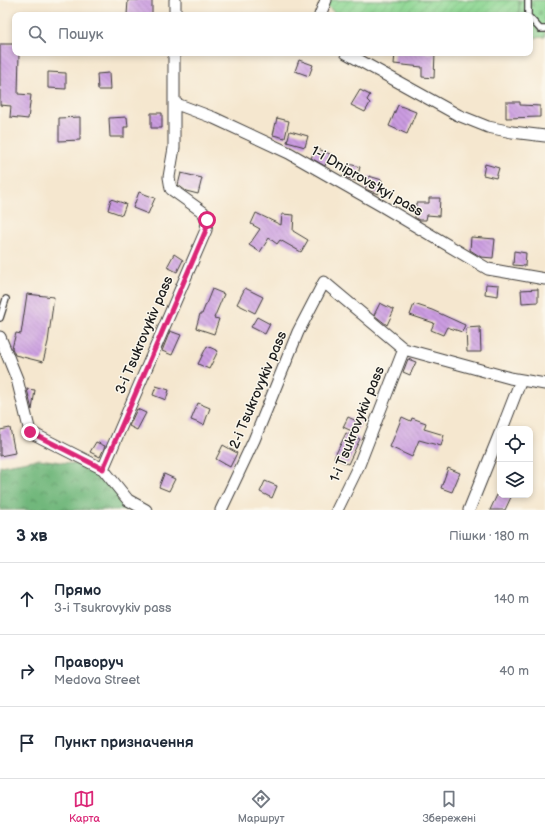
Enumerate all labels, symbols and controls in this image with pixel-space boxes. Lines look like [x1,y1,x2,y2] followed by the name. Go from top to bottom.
[12,12,533,56] search box
[26,23,48,45] icon: search
[58,25,104,44] text: Пошук
[308,142,426,220] street label: 1-i Dniprovs'kyi pass
[198,211,216,229] route start
[111,273,177,397] street label: 3-i Tsukrovykiv pass
[226,329,290,451] street label: 2-i Tsukrovykiv pass
[326,364,388,484] street label: 1-i Tsukrovykiv pass
[21,423,39,441] route end
[497,426,533,498] map controls
[497,426,533,462] button: locate
[497,462,533,498] button: layers
[16,526,48,546] text: 3 хв
[449,528,529,544] text: Пішки · 180 m
[54,581,101,600] text: Прямо
[16,588,38,610] icon: ahead
[494,591,529,607] text: 140 m
[54,600,171,616] text: 3-i Tsukrovykiv pass
[54,653,124,672] text: Праворуч
[16,660,38,682] icon: right
[499,663,529,679] text: 40 m
[54,672,140,688] text: Medova Street
[16,732,38,754] icon: arrive
[54,733,194,752] text: Пункт призначення
[69,788,100,825] tab: Карта
[238,788,285,825] tab: Маршрут
[422,788,476,825] tab: Збережені

